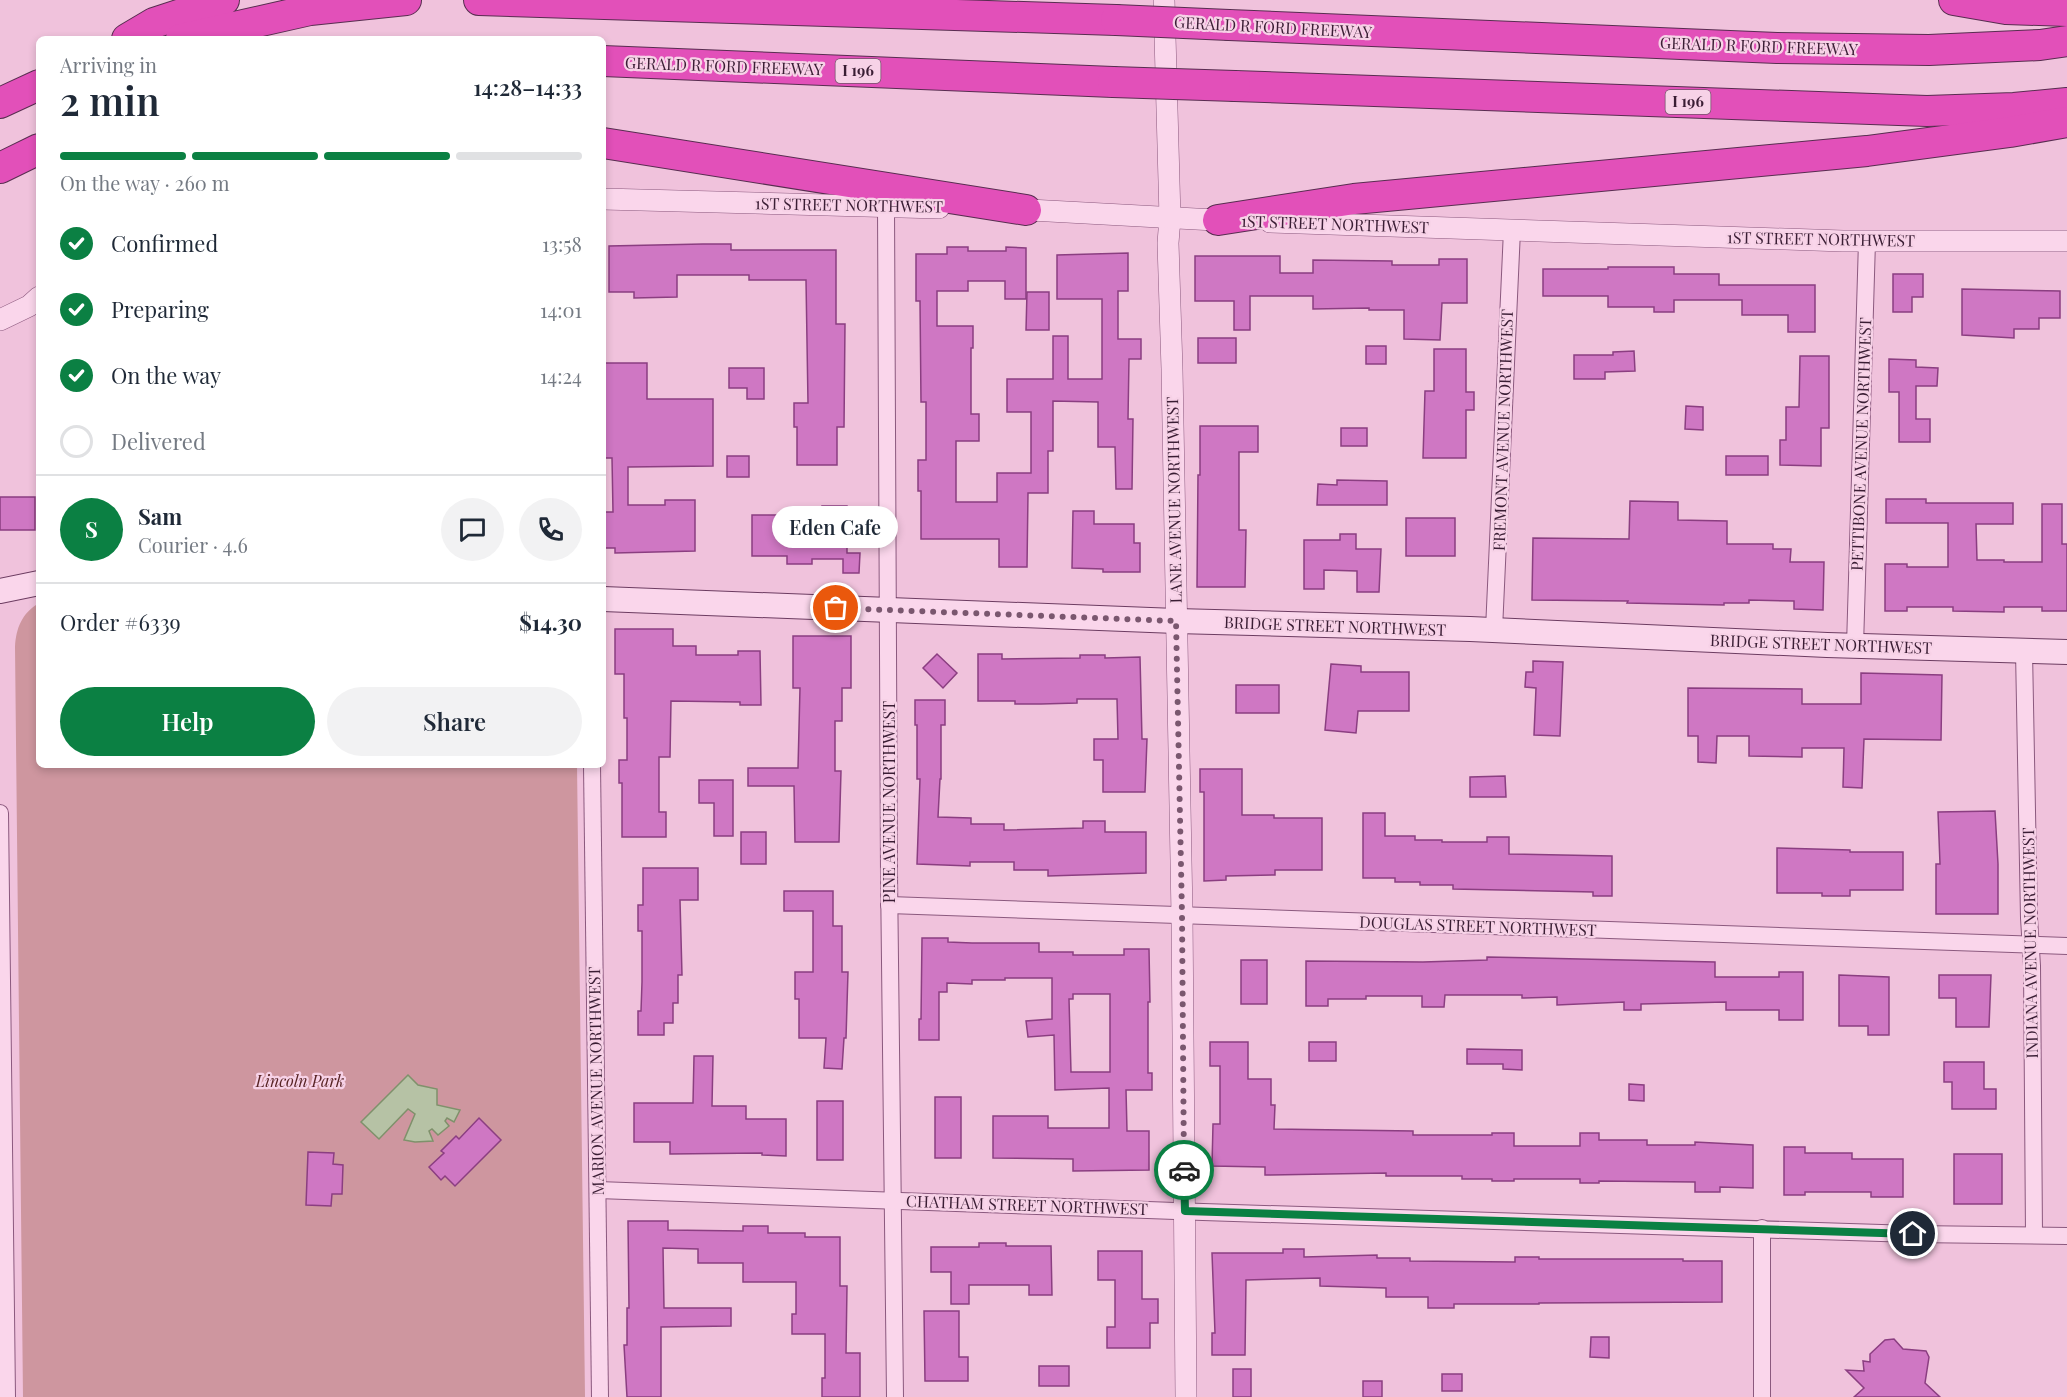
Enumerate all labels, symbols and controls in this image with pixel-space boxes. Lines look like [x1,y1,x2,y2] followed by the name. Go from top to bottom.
[1174,11,1373,42] street label: GERALD R FORD FREEWAY
[1660,32,1859,59] street label: GERALD R FORD FREEWAY
[60,51,157,78] text: Arriving in
[625,52,824,79] street label: GERALD R FORD FREEWAY
[836,59,880,83] road number: I 196
[473,72,582,102] text: 14:28–14:33
[60,74,160,126] text: 2 min
[1666,90,1710,114] road number: I 196
[60,169,229,196] text: On the way · 260 m
[755,192,943,217] street label: 1ST STREET NORTHWEST
[1241,210,1429,237] street label: 1ST STREET NORTHWEST
[1727,226,1915,251] street label: 1ST STREET NORTHWEST
[60,227,93,260] icon: check
[111,228,218,258] text: Confirmed
[542,230,582,257] text: 13:58
[60,293,93,326] icon: check
[111,294,209,324] text: Preparing
[540,296,582,323] text: 14:01
[1488,309,1517,551] street label: FREMONT AVENUE NORTHWEST
[1846,317,1875,571] street label: PETTIBONE AVENUE NORTHWEST
[60,359,93,392] icon: check
[111,360,221,390] text: On the way
[540,362,582,389] text: 14:24
[1161,396,1186,604] street label: LANE AVENUE NORTHWEST
[111,426,206,456] text: Delivered
[441,498,504,561] button: chat
[519,498,582,561] button: phone
[138,501,182,531] text: Sam
[773,506,899,548] callout: Eden Cafe
[789,513,881,540] text: Eden Cafe
[85,514,98,544] text: S
[138,531,248,558] text: Courier · 4.6
[810,582,861,633] pin
[819,591,852,624] icon: bag
[60,607,181,637] text: Order #6339
[519,607,582,637] text: $14.30
[1224,611,1446,640] street label: BRIDGE STREET NORTHWEST
[1710,629,1932,658] street label: BRIDGE STREET NORTHWEST
[60,687,315,756] button: Help
[327,687,582,756] button: Share
[878,701,899,903] street label: PINE AVENUE NORTHWEST
[2017,827,2042,1059] street label: INDIANA AVENUE NORTHWEST
[1359,911,1597,940] street label: DOUGLAS STREET NORTHWEST
[583,966,608,1196] street label: MARION AVENUE NORTHWEST
[255,1070,344,1091] park label: Lincoln Park
[1154,1140,1214,1200] courier
[1168,1154,1201,1187] icon: car
[906,1190,1148,1219] street label: CHATHAM STREET NORTHWEST
[1887,1208,1938,1259] pin
[1896,1217,1929,1250] icon: home

